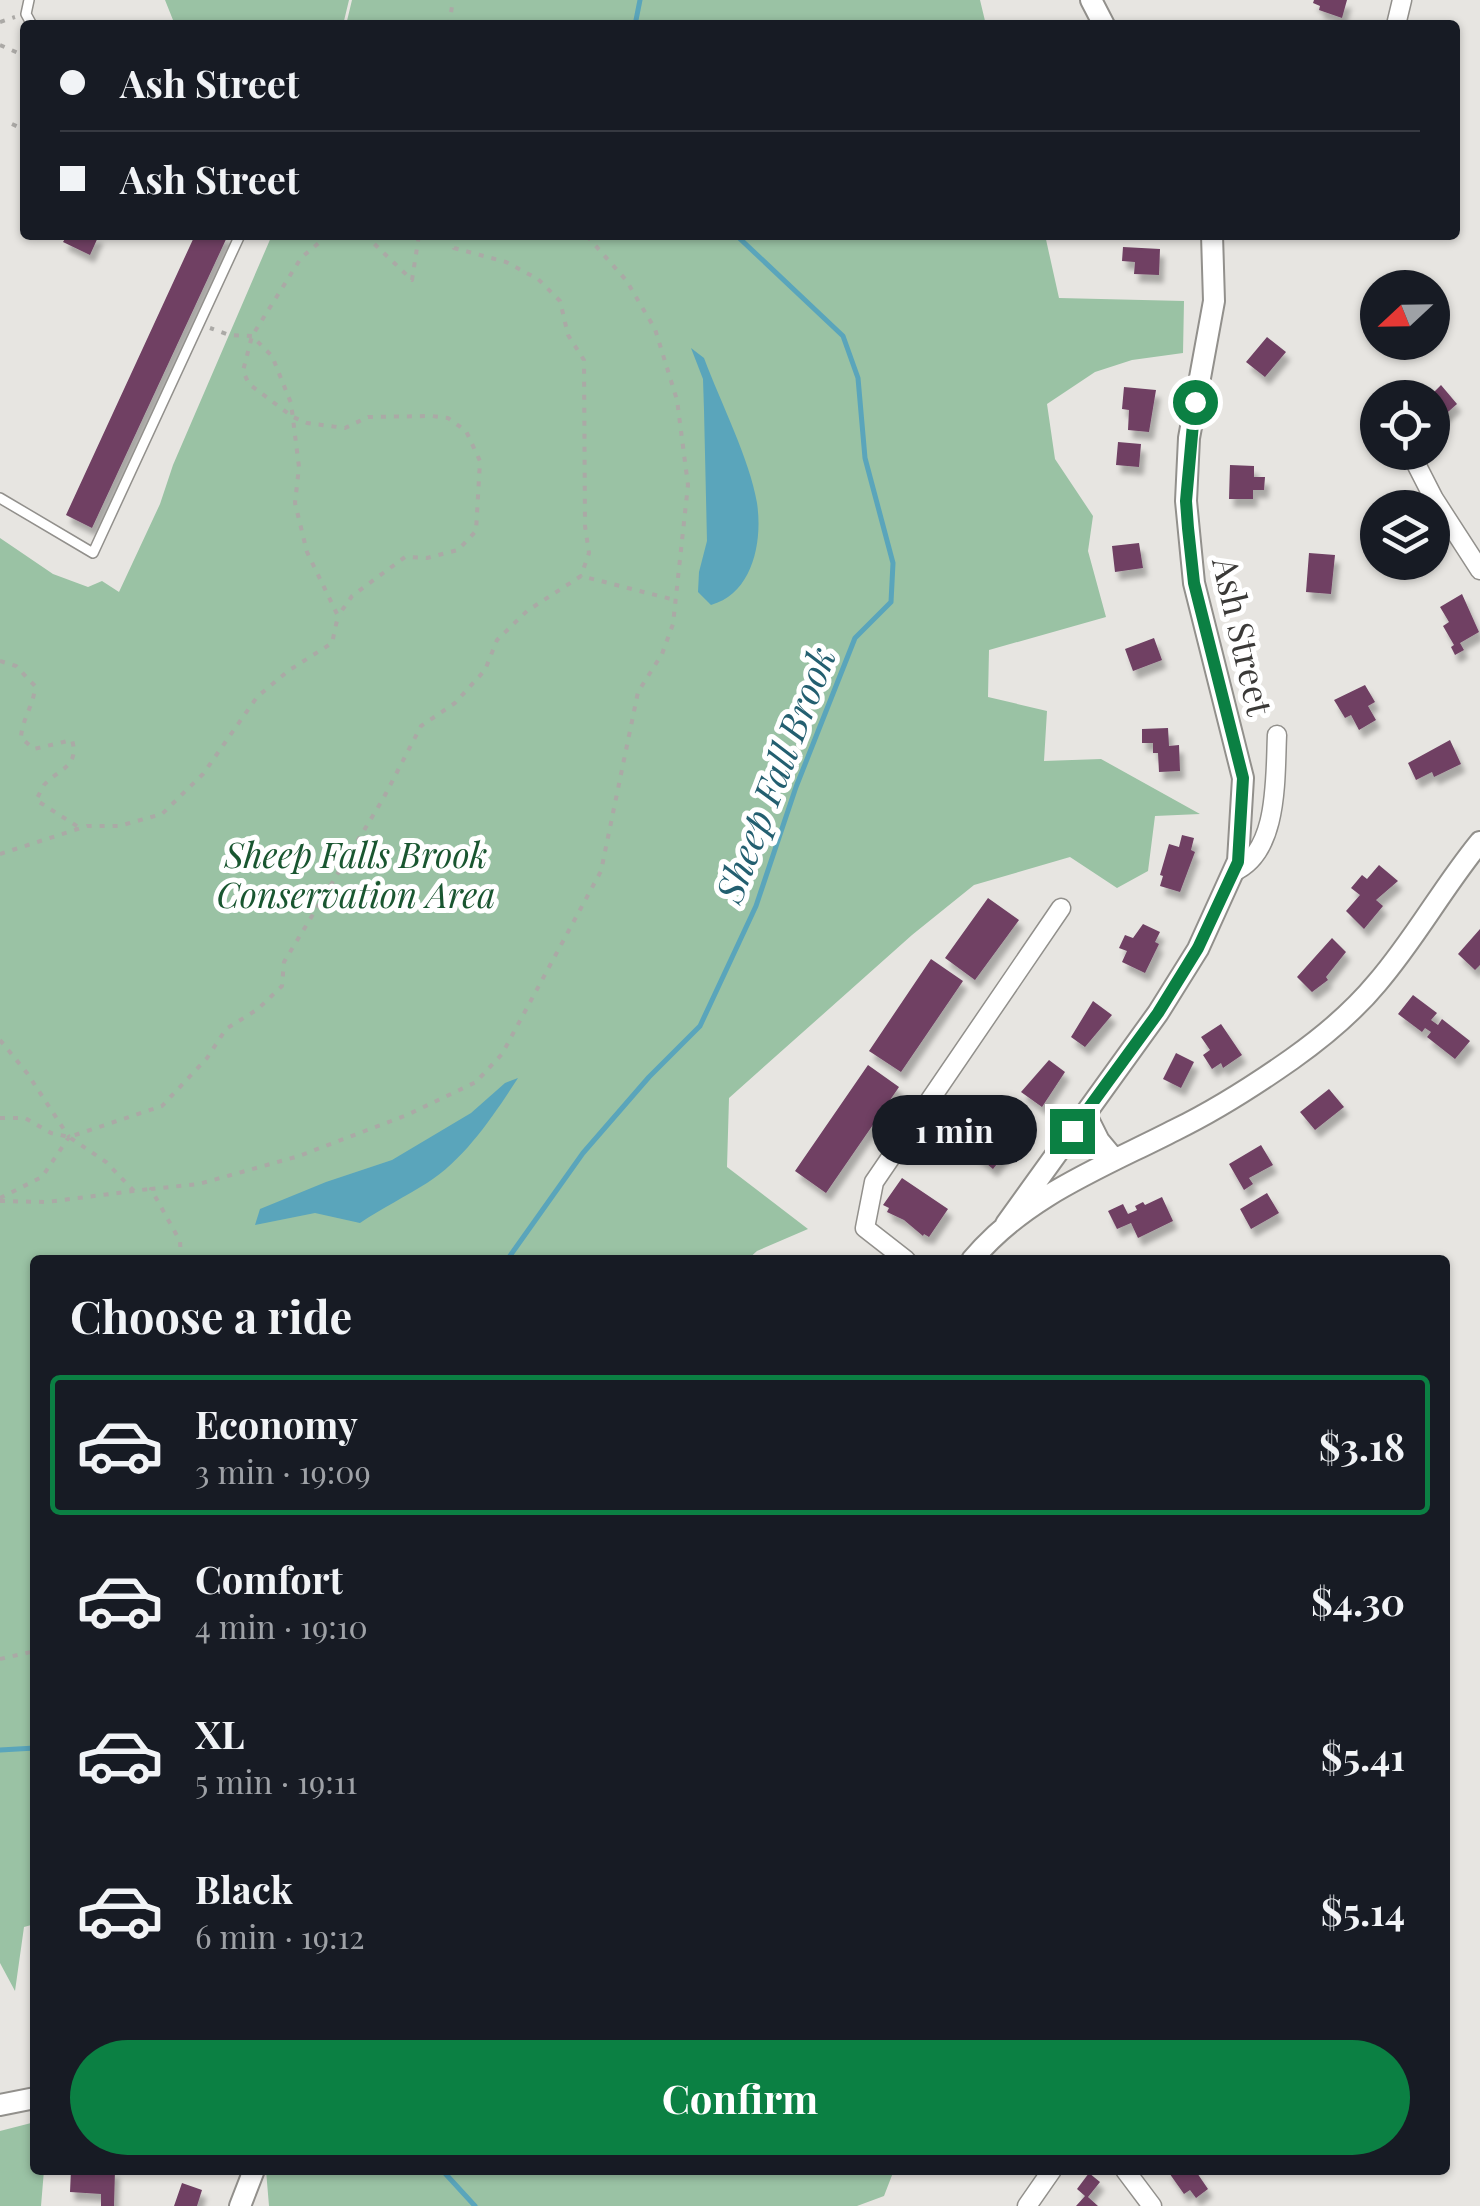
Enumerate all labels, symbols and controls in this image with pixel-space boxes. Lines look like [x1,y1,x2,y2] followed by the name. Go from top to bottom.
[120,57,299,108] text: Ash Street
[120,153,299,204] text: Ash Street
[1360,270,1450,360] north arrow
[1360,270,1450,580] map controls
[1173,380,1218,425] route start
[1360,380,1450,470] button: locate
[1360,490,1450,580] button: layers
[1203,551,1285,720] street label: Ash Street
[702,639,846,910] water label: Sheep Fall Brook
[216,830,496,917] park label: Sheep Falls Brook Conservation Area
[872,1096,1037,1166] callout: 1 min
[915,1108,994,1151] text: 1 min
[1050,1109,1095,1154] route end
[70,1285,352,1345] text: Choose a ride
[195,1398,358,1449] text: Economy
[75,1400,165,1490] icon: car
[1319,1420,1405,1471] text: $3.18
[195,1449,371,1492] text: 3 min · 19:09
[195,1553,343,1604] text: Comfort
[75,1555,165,1645] icon: car
[1311,1575,1405,1626] text: $4.30
[195,1604,368,1647] text: 4 min · 19:10
[195,1708,244,1759] text: XL
[75,1710,165,1800] icon: car
[1321,1730,1405,1781] text: $5.41
[195,1759,357,1802] text: 5 min · 19:11
[195,1863,293,1914] text: Black
[75,1865,165,1955] icon: car
[1321,1885,1405,1936] text: $5.14
[195,1914,365,1957] text: 6 min · 19:12
[70,2040,1410,2155] button: Confirm

